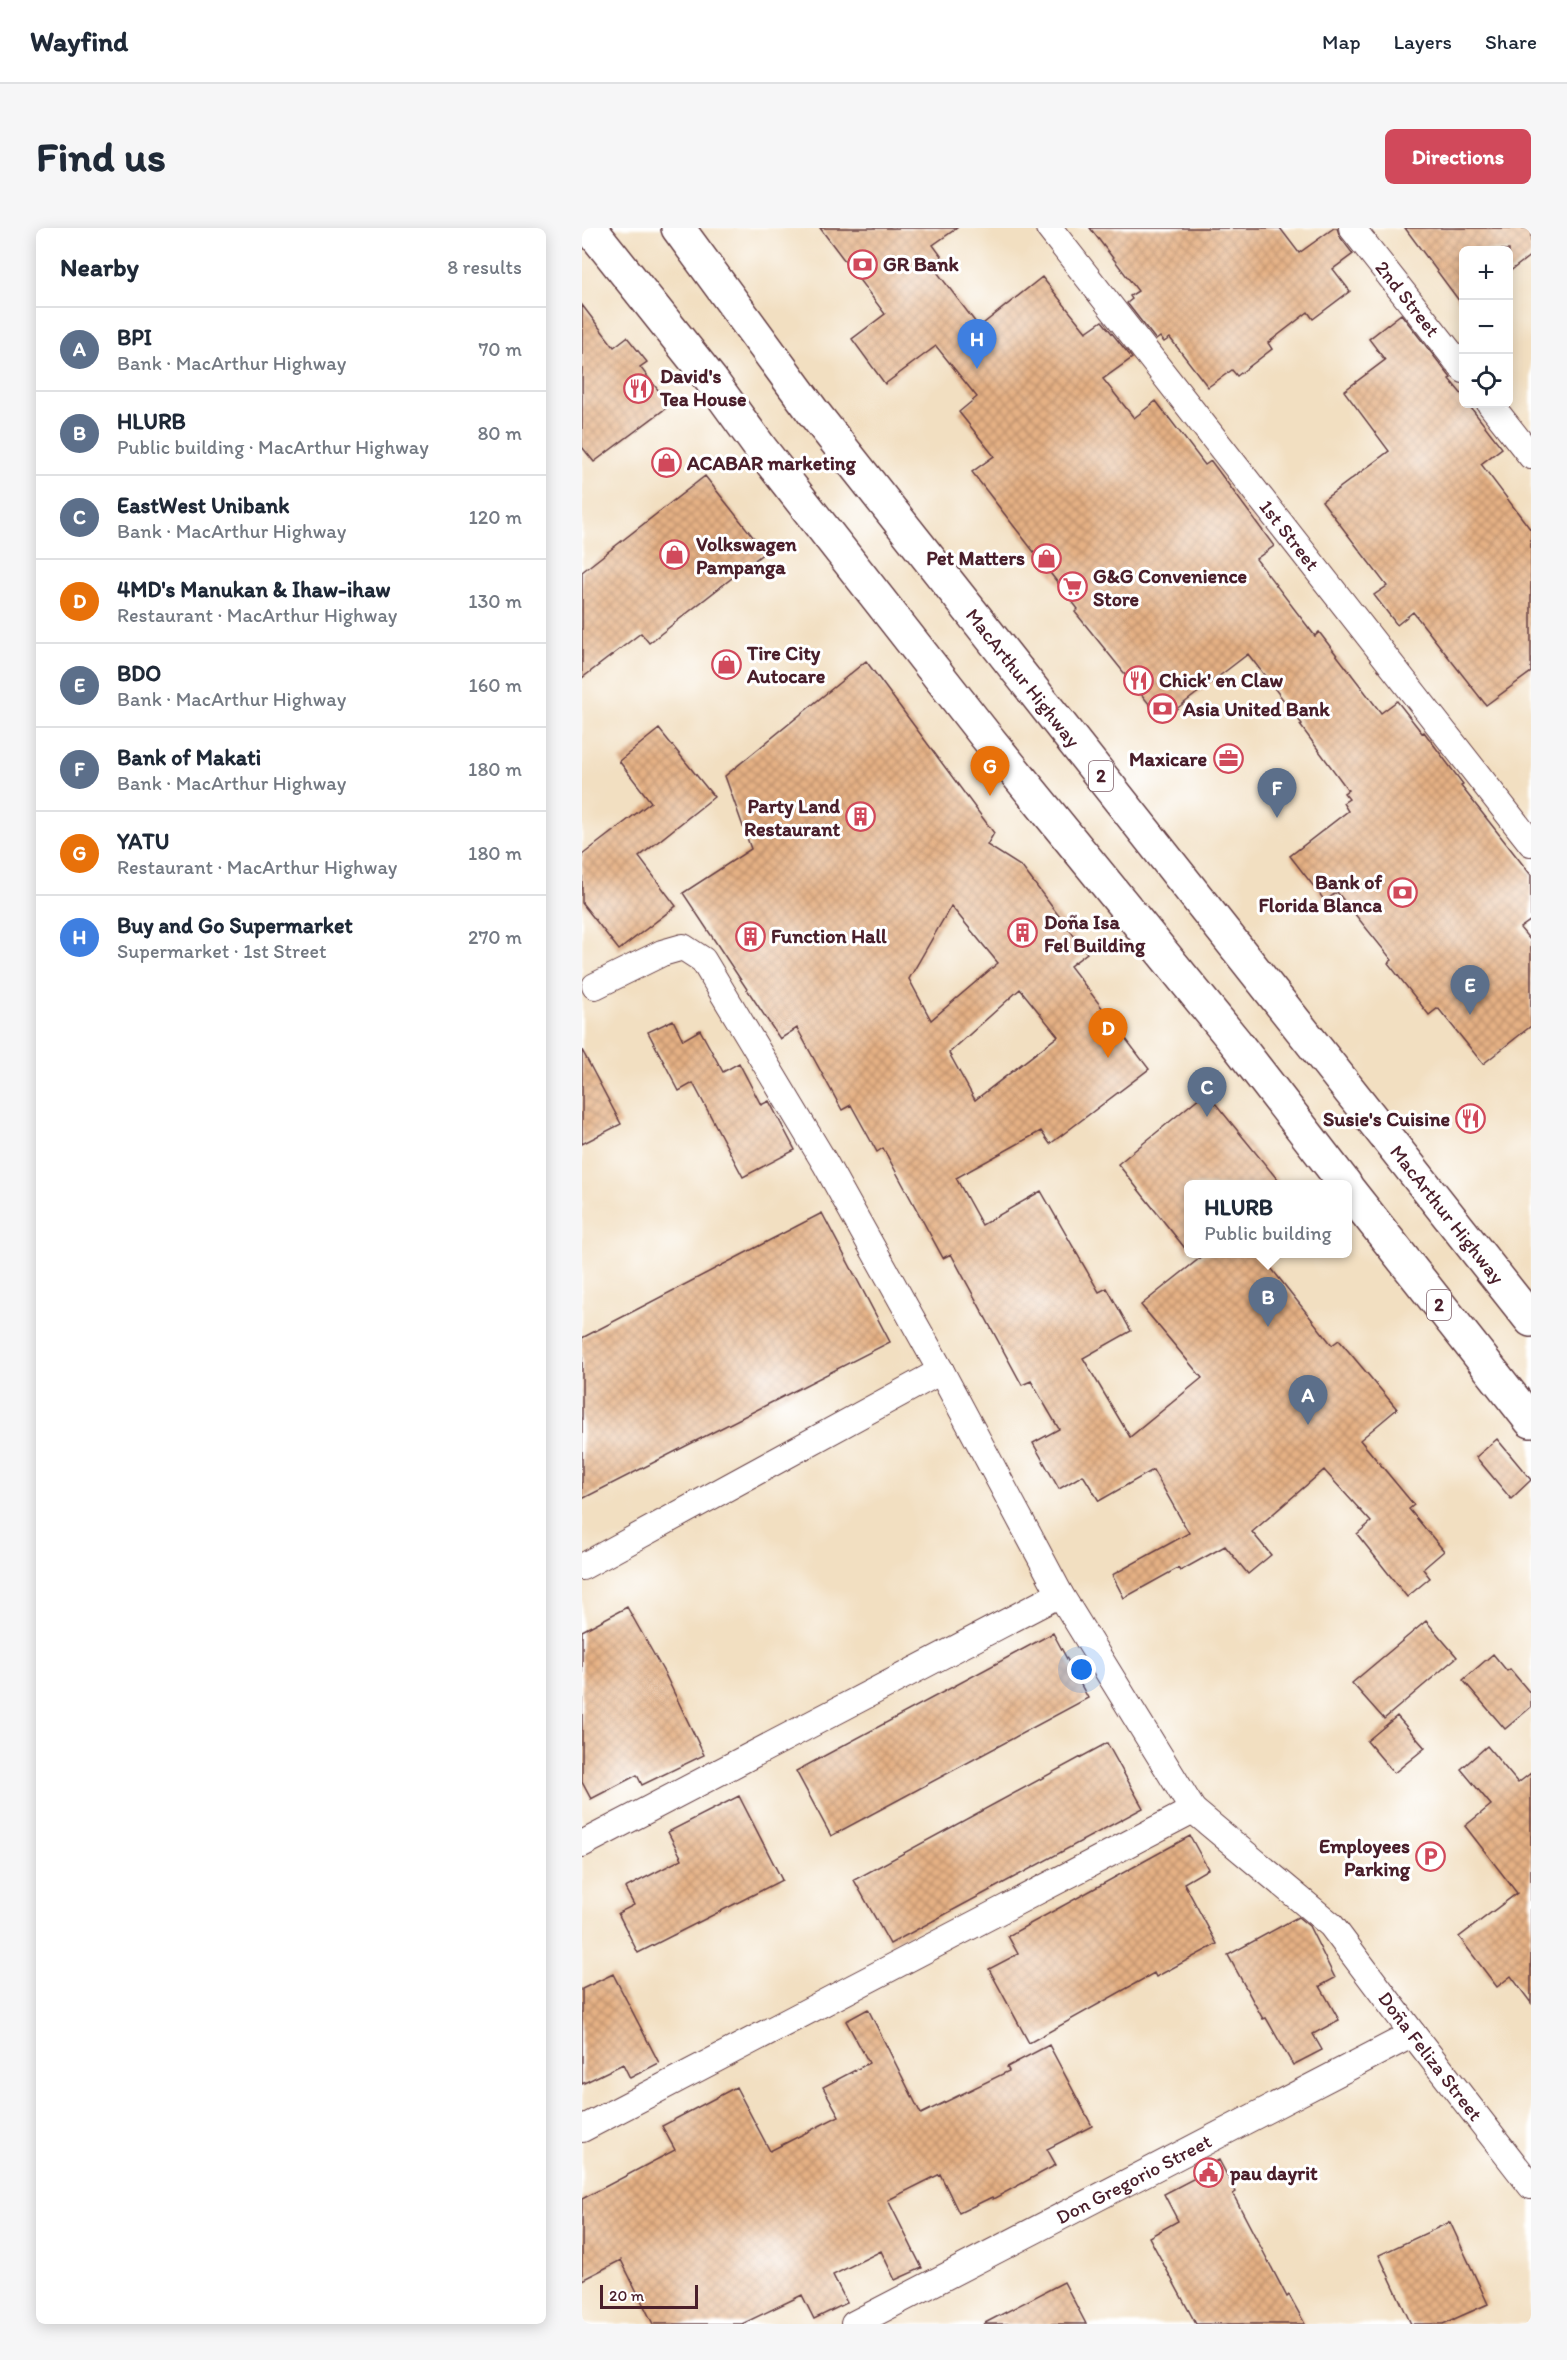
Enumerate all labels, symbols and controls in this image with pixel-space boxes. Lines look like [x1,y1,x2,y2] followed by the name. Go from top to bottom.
[30,24,128,58] text: Wayfind
[1322,29,1361,54] text: Map
[1394,29,1452,54] text: Layers
[1485,29,1537,54] text: Share
[1385,129,1531,184] button: Directions
[36,131,166,182] text: Find us
[1459,246,1513,408] map controls
[1459,246,1513,300] button: +
[846,248,878,280] bank icon: GR Bank
[60,251,139,283] text: Nearby
[883,252,960,276] place label: GR Bank
[447,255,522,279] text: 8 results
[1370,256,1445,342] street label: 2nd Street
[1459,300,1513,354] button: −
[958,320,996,369] pin: H
[117,324,152,351] text: BPI
[73,337,86,361] text: A
[478,337,522,361] text: 70 m
[117,351,346,375] text: Bank · MacArthur Highway
[1459,354,1513,408] button: locate
[659,364,747,411] place label: David's Tea House
[623,372,655,404] restaurant icon: David's Tea House
[117,408,186,435] text: HLURB
[73,421,86,445] text: B
[477,421,522,445] text: 80 m
[117,435,429,459] text: Public building · MacArthur Highway
[650,447,682,479] shop icon: ACABAR marketing
[686,451,856,476] place label: ACABAR marketing
[117,492,290,519] text: EastWest Unibank
[1254,495,1325,576] street label: 1st Street
[73,505,86,529] text: C
[469,505,522,529] text: 120 m
[117,519,346,543] text: Bank · MacArthur Highway
[696,532,797,580] place label: Volkswagen Pampanga
[659,539,691,571] shop icon: Volkswagen Pampanga
[1030,542,1062,574] shop icon: Pet Matters
[926,546,1025,570] place label: Pet Matters
[1093,564,1248,611] place label: G&G Convenience Store
[1056,571,1088,603] supermarket icon: G&G Convenience Store
[117,576,391,603] text: 4MD's Manukan & Ihaw-ihaw
[73,589,86,613] text: D
[468,589,522,613] text: 130 m
[117,603,397,627] text: Restaurant · MacArthur Highway
[961,603,1086,753] street label: MacArthur Highway
[746,641,826,688] place label: Tire City Autocare
[710,649,742,681] shop icon: Tire City Autocare
[117,660,161,687] text: BDO
[1122,664,1154,696] restaurant icon: Chick' en Claw
[1159,668,1284,692] place label: Chick' en Claw
[74,673,85,697] text: E
[469,673,522,697] text: 160 m
[117,687,346,711] text: Bank · MacArthur Highway
[1146,693,1178,725] bank icon: Asia United Bank
[1182,697,1330,721] place label: Asia United Bank
[1212,743,1244,775] office icon: Maxicare
[117,744,261,771] text: Bank of Makati
[970,746,1010,796] pin: G
[1129,747,1207,771] place label: Maxicare
[74,757,85,781] text: F
[468,757,522,781] text: 180 m
[1089,761,1113,791] road number: 2
[1258,768,1296,818] pin: F
[117,771,346,795] text: Bank · MacArthur Highway
[744,794,841,841] place label: Party Land Restaurant
[845,801,877,833] building icon: Party Land Restaurant
[117,828,169,855] text: YATU
[73,841,86,865] text: G
[468,841,522,865] text: 180 m
[117,855,397,879] text: Restaurant · MacArthur Highway
[1259,870,1382,917] place label: Bank of Florida Blanca
[1387,877,1419,909] bank icon: Bank of Florida Blanca
[1044,910,1146,958] place label: Doña Isa Fel Building
[117,912,353,939] text: Buy and Go Supermarket
[1007,917,1039,949] building icon: Doña Isa Fel Building
[734,920,766,952] building icon: Function Hall
[771,924,887,948] place label: Function Hall
[73,925,86,949] text: H
[468,925,522,949] text: 270 m
[117,939,327,963] text: Supermarket · 1st Street
[1450,966,1490,1015] pin: E
[1088,1008,1128,1058] pin: D
[1188,1068,1226,1117] pin: C
[1455,1103,1487,1135] restaurant icon: Susie's Cuisine
[1323,1107,1450,1131] place label: Susie's Cuisine
[1385,1140,1510,1289] street label: MacArthur Highway
[1184,1180,1352,1258] popup
[1204,1194,1273,1221] text: HLURB
[1204,1221,1332,1245] text: Public building
[1248,1278,1288,1327] pin: B
[1427,1290,1451,1320] road number: 2
[1288,1376,1328,1425] pin: A
[1067,1655,1096,1684] your location
[1319,1834,1411,1882] place label: Employees Parking
[1415,1841,1447,1873] parking icon: Employees Parking
[1373,1987,1488,2126] street label: Doña Feliza Street
[1052,2129,1215,2229] street label: Don Gregorio Street
[1193,2157,1225,2189] public building icon: pau dayrit
[1229,2161,1318,2186] place label: pau dayrit
[600,2282,698,2310] scale bar
[609,2286,644,2305] text: 20 m

